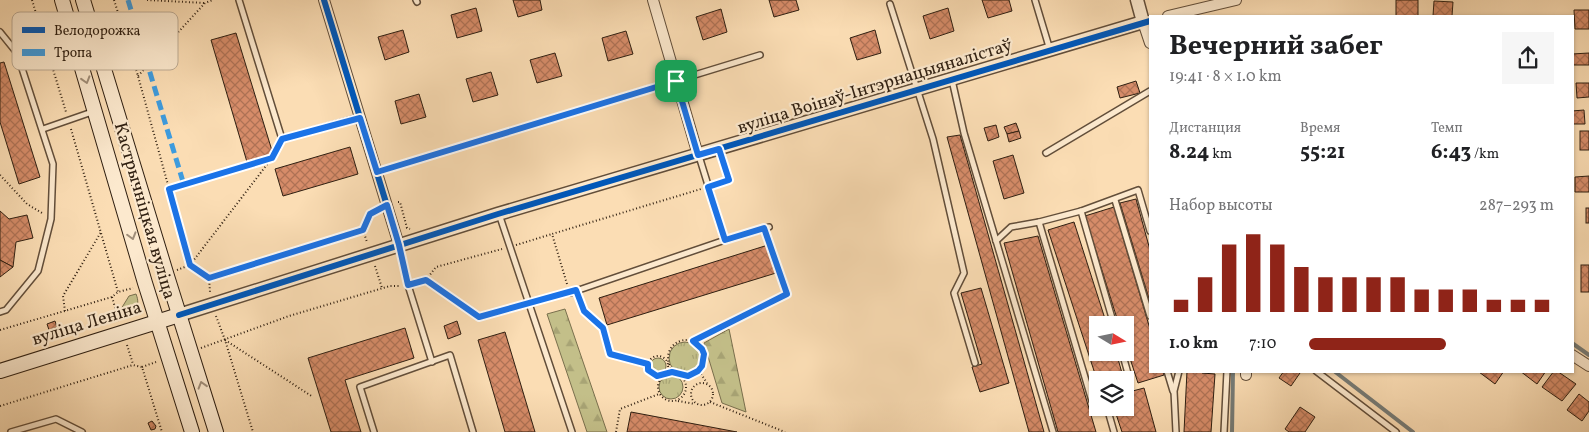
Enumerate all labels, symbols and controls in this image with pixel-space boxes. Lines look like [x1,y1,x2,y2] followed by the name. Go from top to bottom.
[12,12,178,70] legend
[54,22,141,41] text: Велодорожка
[1169,27,1383,66] text: Вечерний забег
[1502,32,1554,84] button: share
[735,33,1016,141] street label: вуліца Воінаў-Інтэрнацыяналістаў
[54,44,92,63] text: Тропа
[655,60,697,102] pin
[1169,66,1282,88] text: 19:41 · 8 × 1.0 km
[662,67,690,95] icon: arrive
[81,76,91,84] one-way arrow
[1169,119,1241,138] text: Дистанция
[1300,119,1340,138] text: Время
[1431,119,1463,138] text: Темп
[107,120,181,302] street label: Кастрычніцкая вуліца
[1169,138,1209,167] text: 8.24
[1300,138,1346,167] text: 55:21
[1431,138,1471,167] text: 6:43
[1209,145,1232,164] text: km
[1471,145,1499,164] text: /km
[1169,195,1273,217] text: Набор высоты
[1479,195,1554,217] text: 287–293 m
[126,232,136,240] one-way arrow
[29,295,145,353] street label: вуліца Леніна
[1089,316,1134,361] north arrow
[1089,316,1134,416] map controls
[1169,333,1218,355] text: 1.0 km
[1249,333,1276,355] text: 7:10
[1089,371,1134,416] button: layers
[197,382,207,390] one-way arrow

